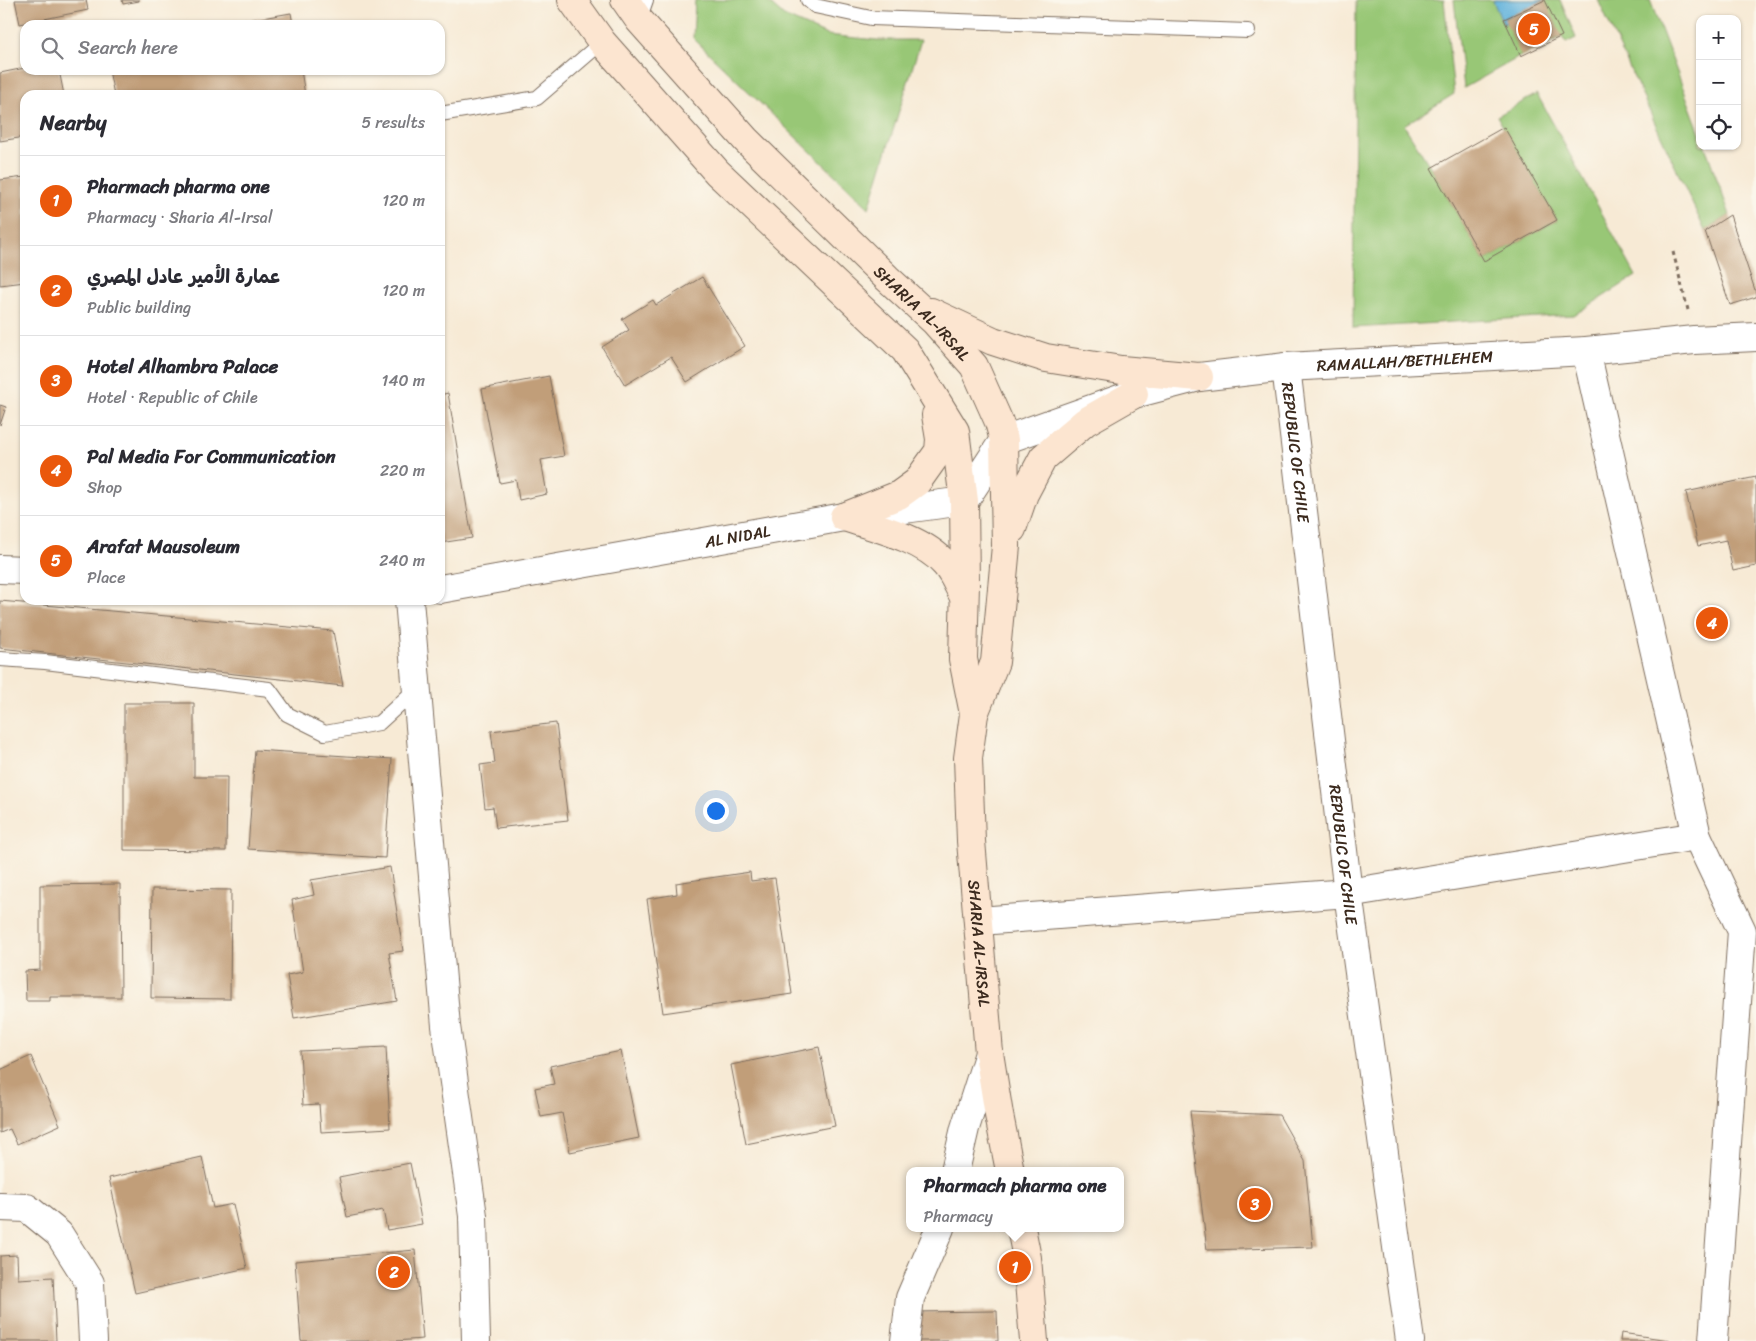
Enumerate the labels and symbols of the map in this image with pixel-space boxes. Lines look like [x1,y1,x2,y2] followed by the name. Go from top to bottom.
[1518,10,1550,48] pin: 5
[866,258,978,368] street label: SHARIA AL-IRSAL
[1316,342,1494,380] street label: RAMALLAH/BETHLEHEM
[1273,381,1318,525] street label: REPUBLIC OF CHILE
[702,516,773,557] street label: AL NIDAL
[1696,604,1728,642] pin: 4
[1320,783,1366,928] street label: REPUBLIC OF CHILE
[703,798,729,824] your location
[959,879,999,1008] street label: SHARIA AL-IRSAL
[1239,1185,1271,1223] pin: 3
[999,1248,1031,1286] pin: 1
[378,1253,410,1291] pin: 2

